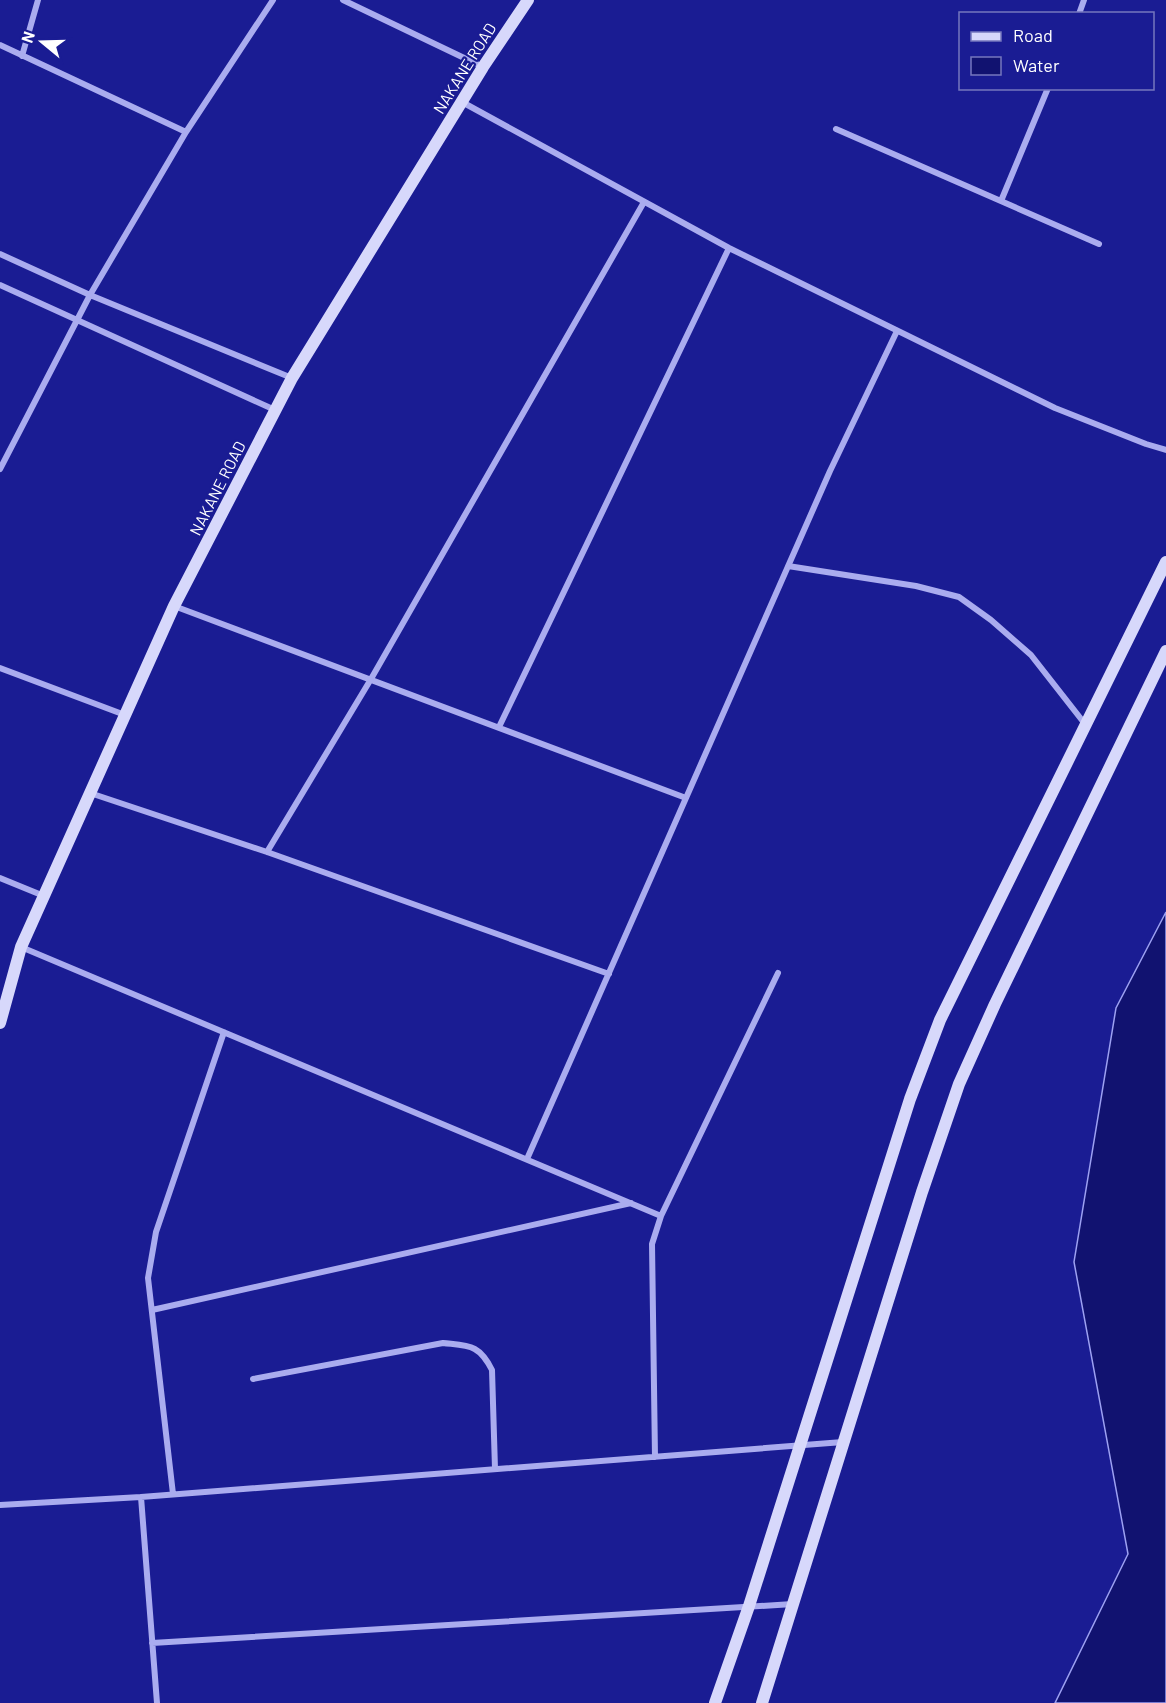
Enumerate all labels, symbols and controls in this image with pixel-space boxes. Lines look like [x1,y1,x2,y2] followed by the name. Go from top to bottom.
[12,12,72,72] north arrow
[959,12,1154,90] legend
[429,19,499,117] street label: NAKANE ROAD
[1013,24,1053,46] text: Road
[17,29,38,45] text: N
[1013,54,1060,76] text: Water
[185,438,249,538] street label: NAKANE ROAD

